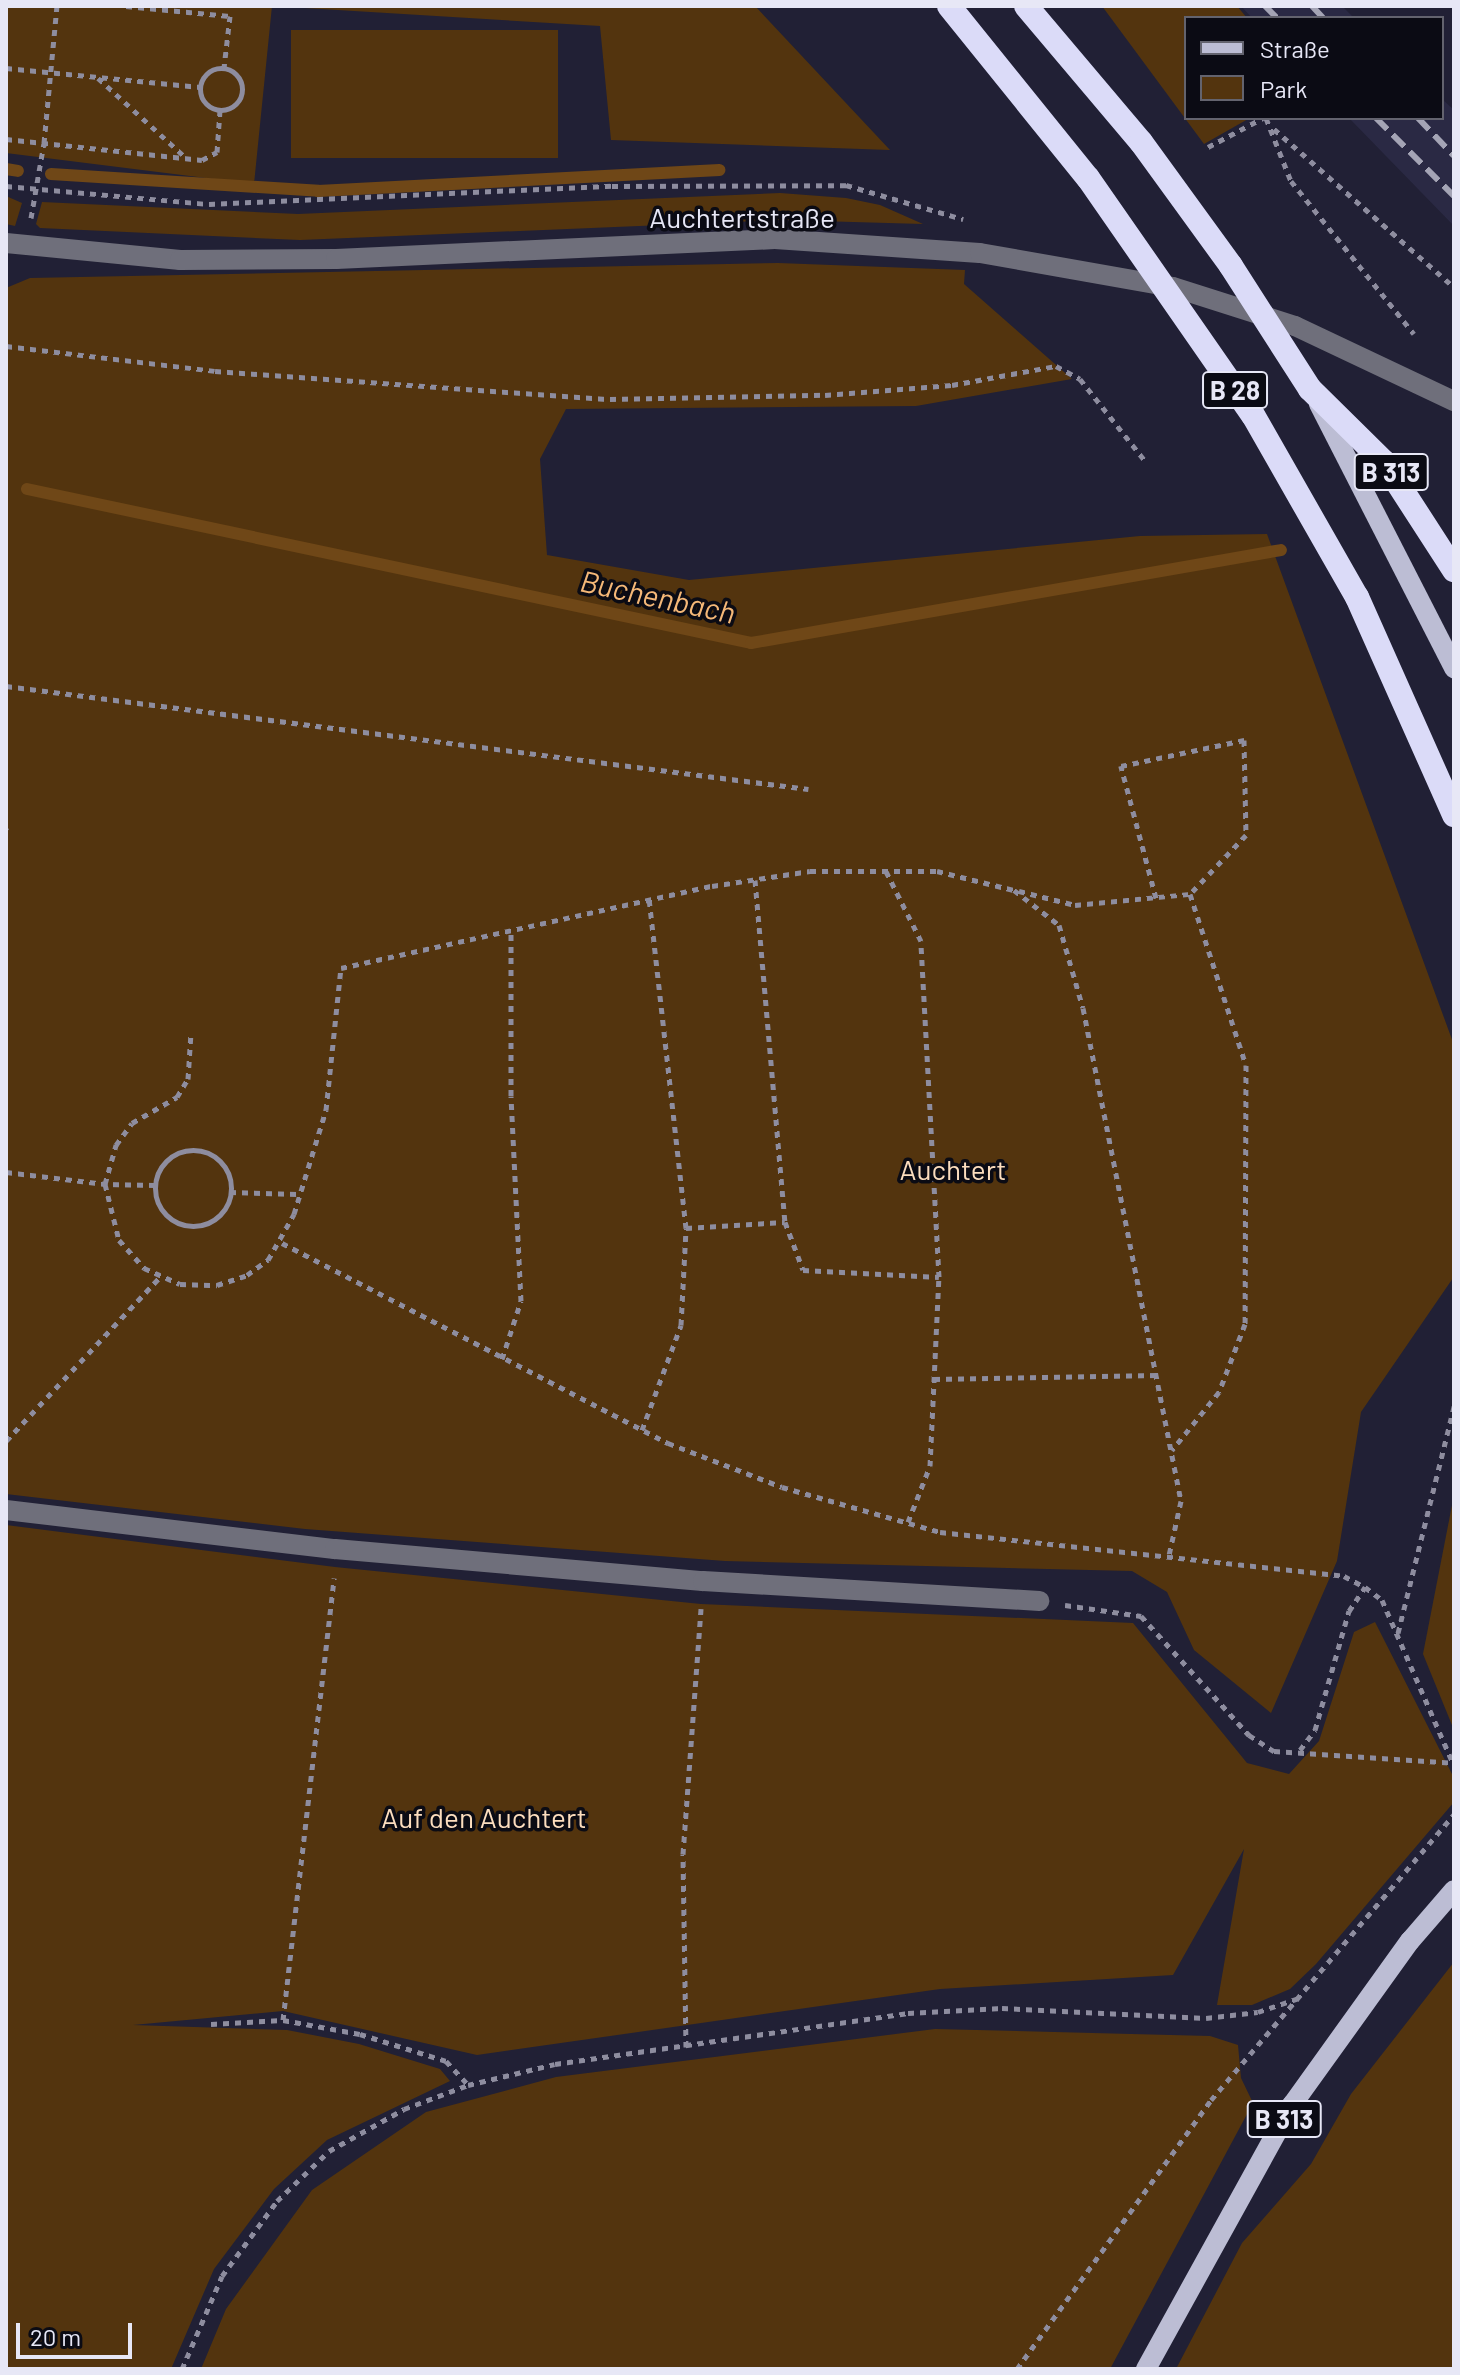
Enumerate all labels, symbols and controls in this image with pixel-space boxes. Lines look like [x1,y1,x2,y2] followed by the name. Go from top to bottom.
[1184,16,1444,120] legend
[1260,34,1330,63] text: Straße
[1260,74,1307,103] text: Park
[649,200,835,234] street label: Auchtertstraße
[1201,368,1269,412] road number: B 28
[1353,450,1429,494] road number: B 313
[577,562,739,630] water label: Buchenbach
[899,1152,1007,1186] park label: Auchtert
[381,1800,587,1834] park label: Auf den Auchtert
[1246,2097,1322,2141] road number: B 313
[20,2307,136,2357] scale bar
[30,2322,81,2351] text: 20 m

